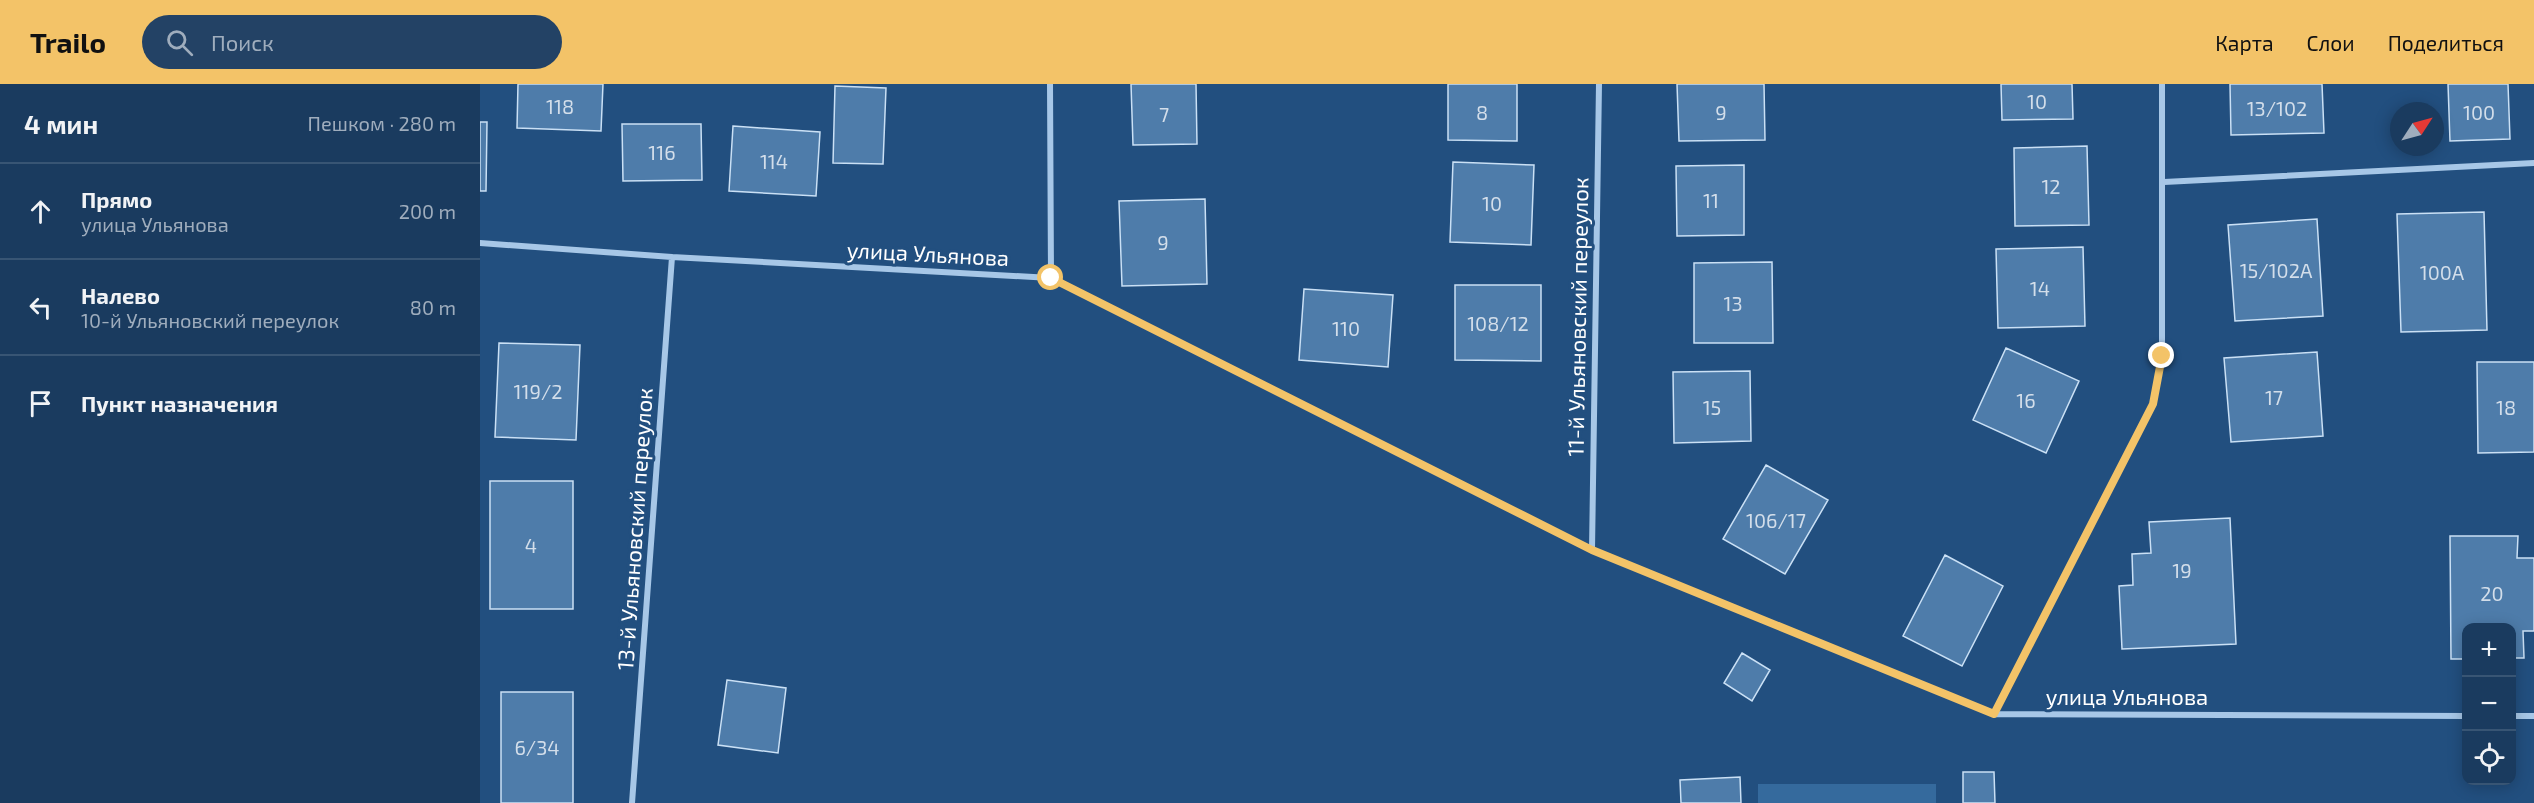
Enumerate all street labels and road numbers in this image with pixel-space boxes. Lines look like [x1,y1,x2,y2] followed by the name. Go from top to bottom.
[1562,177,1593,457] street label: 11-й Ульяновский переулок
[846,236,1010,271] street label: улица Ульянова
[611,387,658,671] street label: 13-й Ульяновский переулок
[2046,683,2208,710] street label: улица Ульянова

